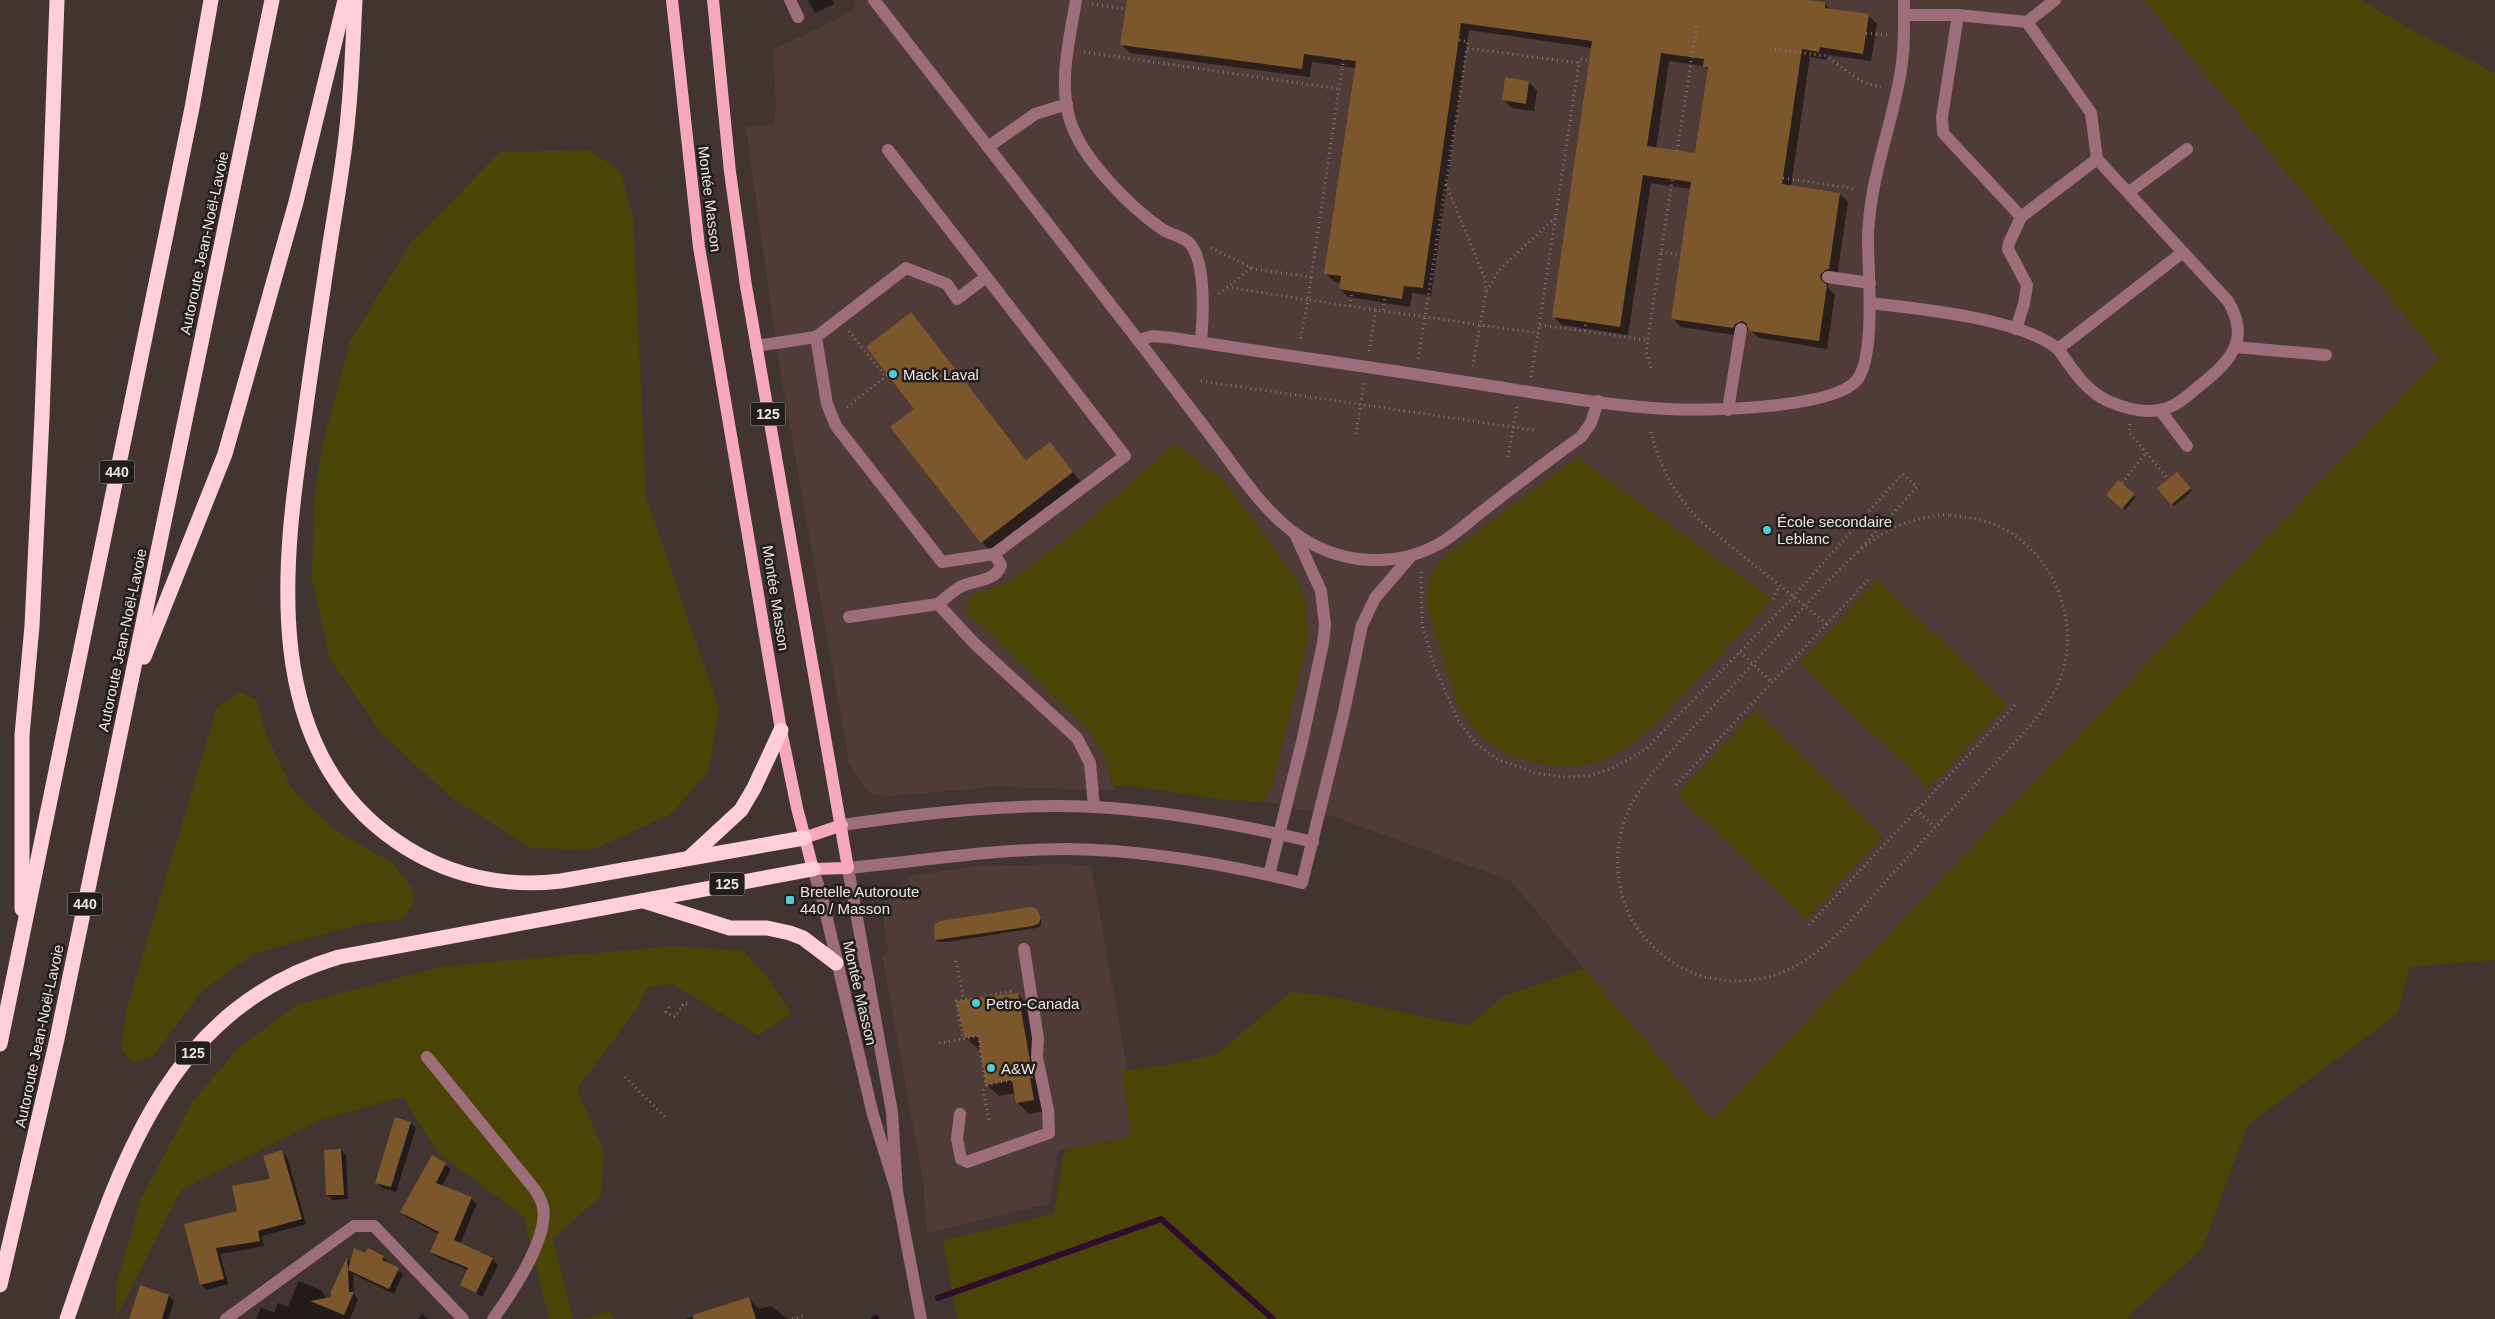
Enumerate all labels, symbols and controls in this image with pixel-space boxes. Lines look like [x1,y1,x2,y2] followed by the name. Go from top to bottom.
[695,145,725,253] street label: Montée Masson
[176,150,232,336] street label: Autoroute Jean-Noël-Lavoie
[903,366,979,383] place label: Mack Laval
[887,368,899,380] marker: Mack Laval
[750,402,786,426] road number: 125
[100,461,134,484] road number: 440
[1777,513,1892,547] place label: École secondaire Leblanc
[1761,524,1773,536] marker: École secondaire Leblanc
[759,544,793,652] street label: Montée Masson
[94,547,150,733] street label: Autoroute Jean-Noël-Lavoie
[710,872,744,896] road number: 125
[800,883,919,917] place label: Bretelle Autoroute 440 / Masson
[68,892,102,916] road number: 440
[784,894,796,906] marker: Bretelle Autoroute 440 / Masson
[840,939,880,1047] street label: Montée Masson
[11,943,67,1129] street label: Autoroute Jean-Noël-Lavoie
[986,995,1080,1012] place label: Petro-Canada
[970,997,982,1009] marker: Petro-Canada
[176,1042,210,1064] road number: 125
[1001,1060,1036,1077] place label: A&W
[985,1062,997,1074] marker: A&W

